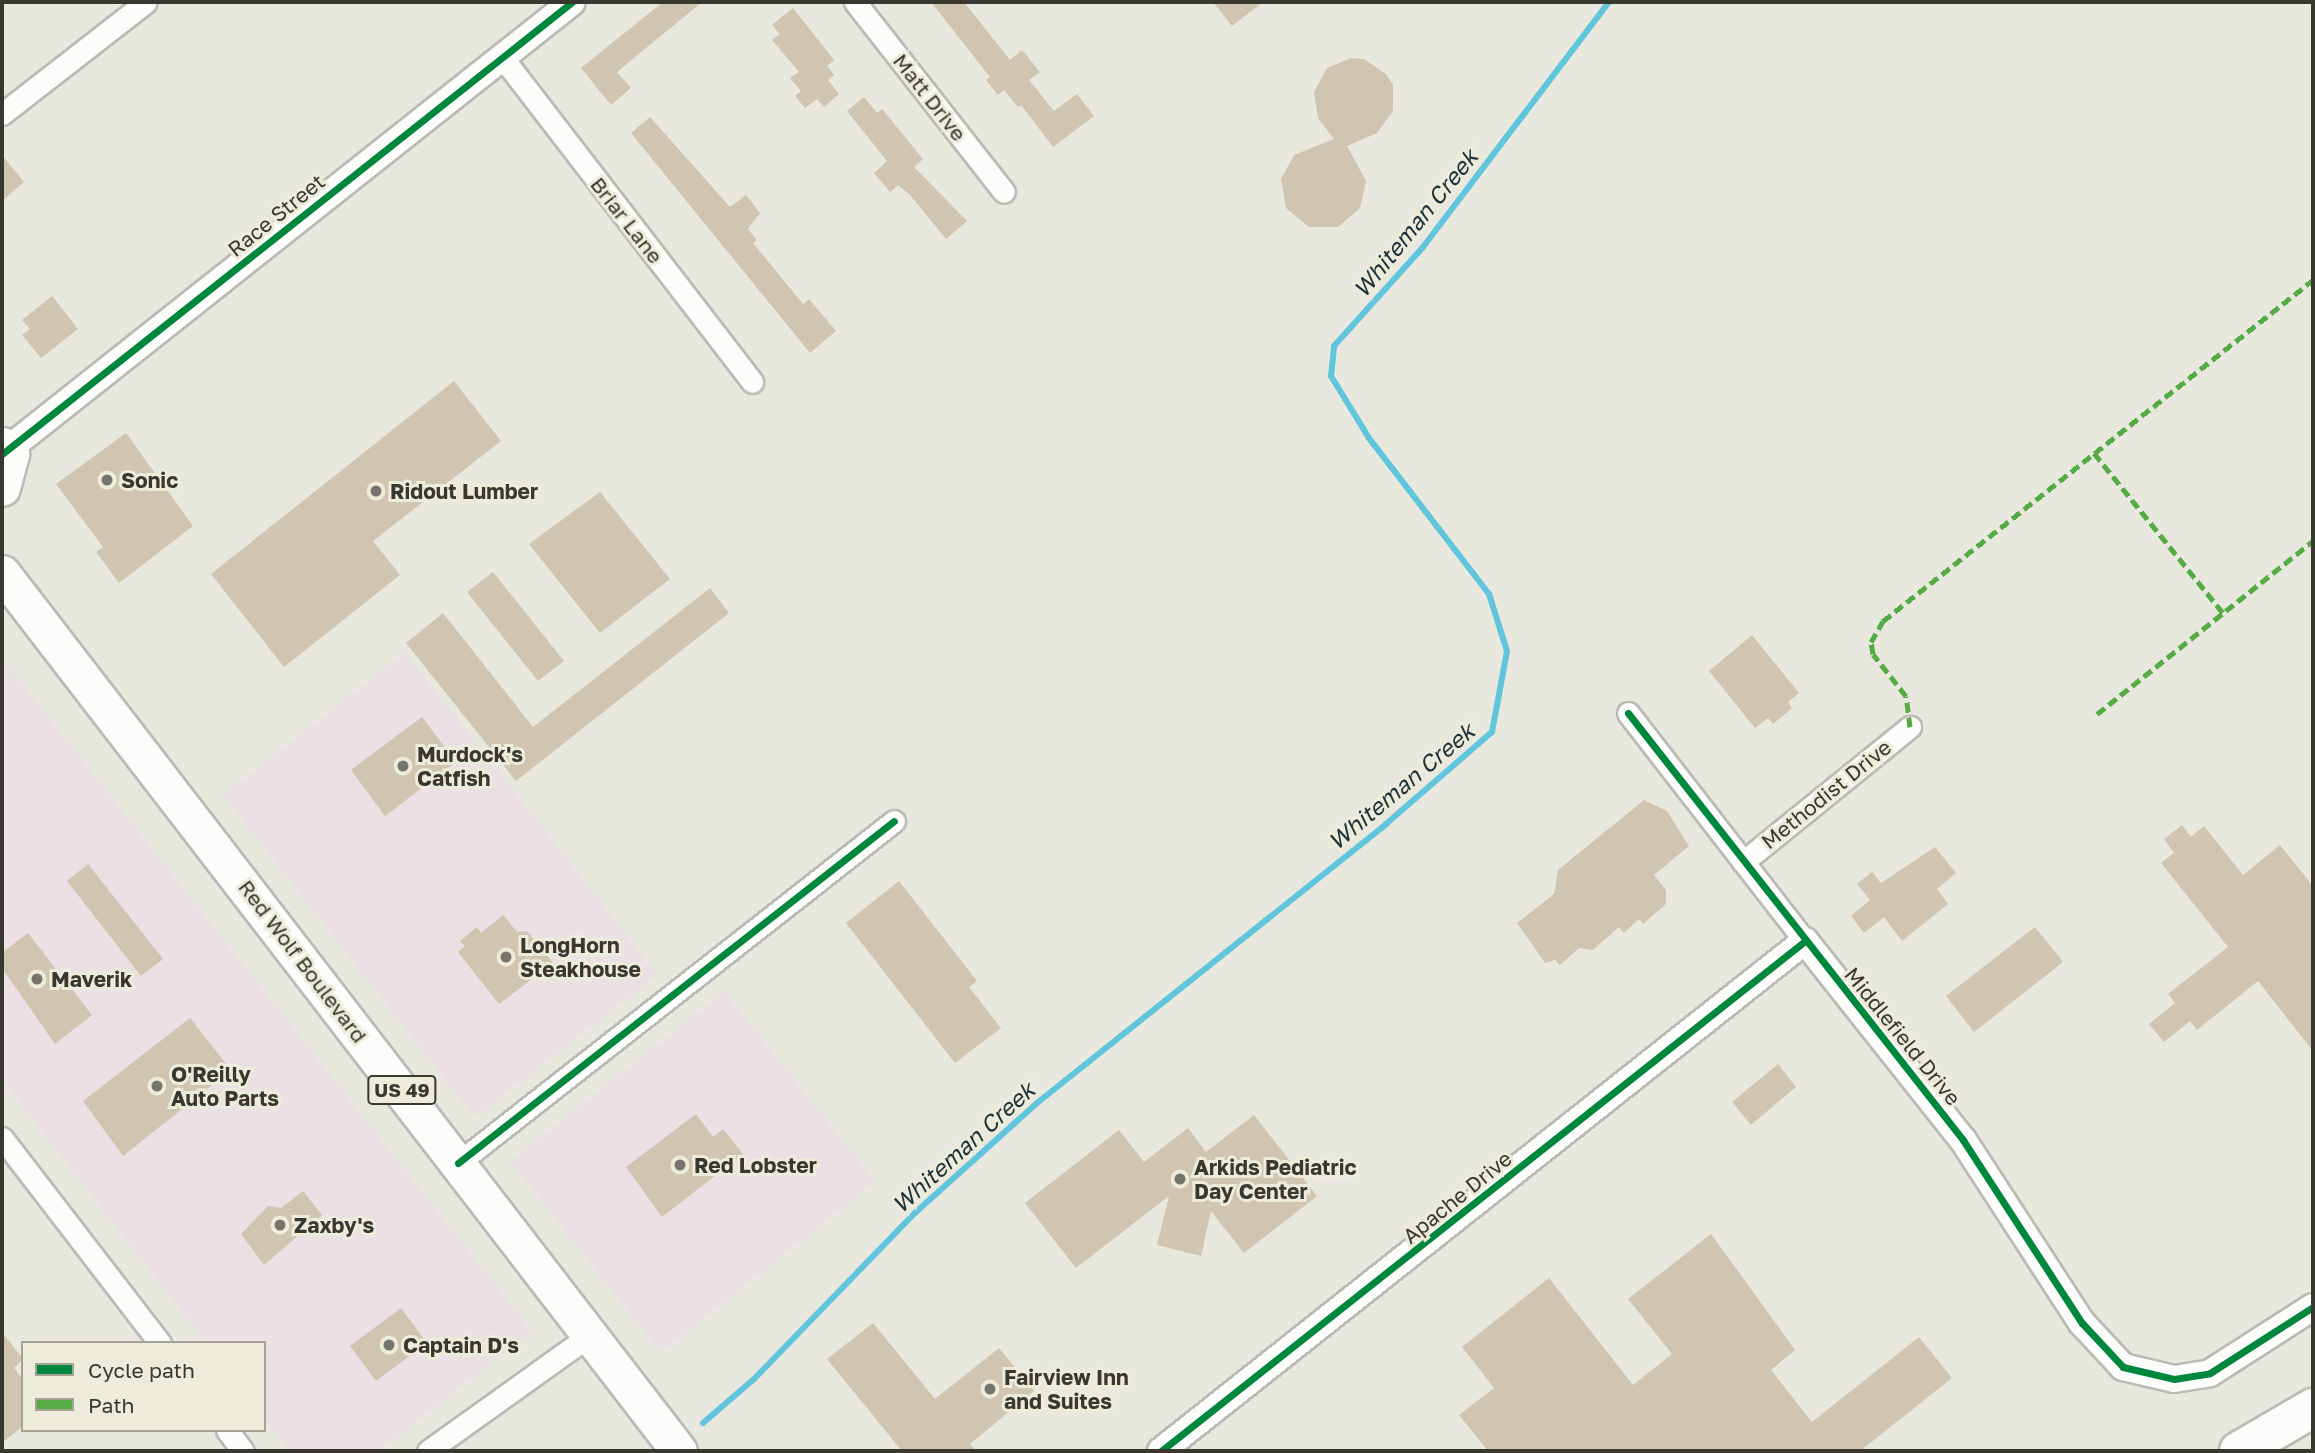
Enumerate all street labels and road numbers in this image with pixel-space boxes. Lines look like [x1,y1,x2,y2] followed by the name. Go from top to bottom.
[888,48,972,146] street label: Matt Drive
[223,168,329,262] street label: Race Street
[586,172,668,268] street label: Briar Lane
[1756,734,1896,854] street label: Methodist Drive
[234,875,372,1047] street label: Red Wolf Boulevard
[1840,962,1966,1110] street label: Middlefield Drive
[367,1074,437,1106] road number: US 49
[1398,1145,1516,1249] street label: Apache Drive

